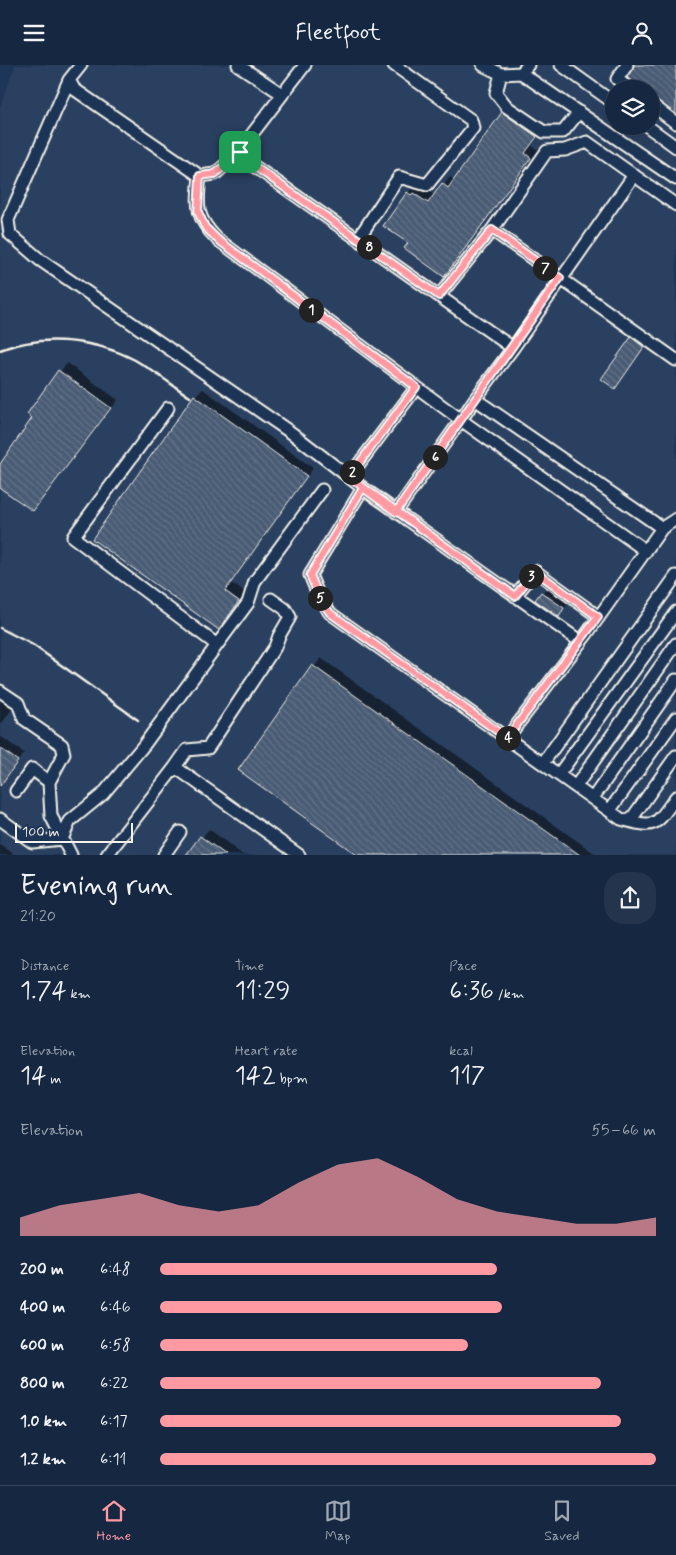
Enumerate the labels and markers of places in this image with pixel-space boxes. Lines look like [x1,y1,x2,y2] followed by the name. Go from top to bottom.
[219,131,261,173] pin
[356,235,382,259] pin: 8
[532,255,558,281] pin: 7
[298,297,324,323] pin: 1
[422,445,448,469] pin: 6
[340,459,364,485] pin: 2
[518,563,544,589] pin: 3
[308,585,332,611] pin: 5
[496,725,520,751] pin: 4

